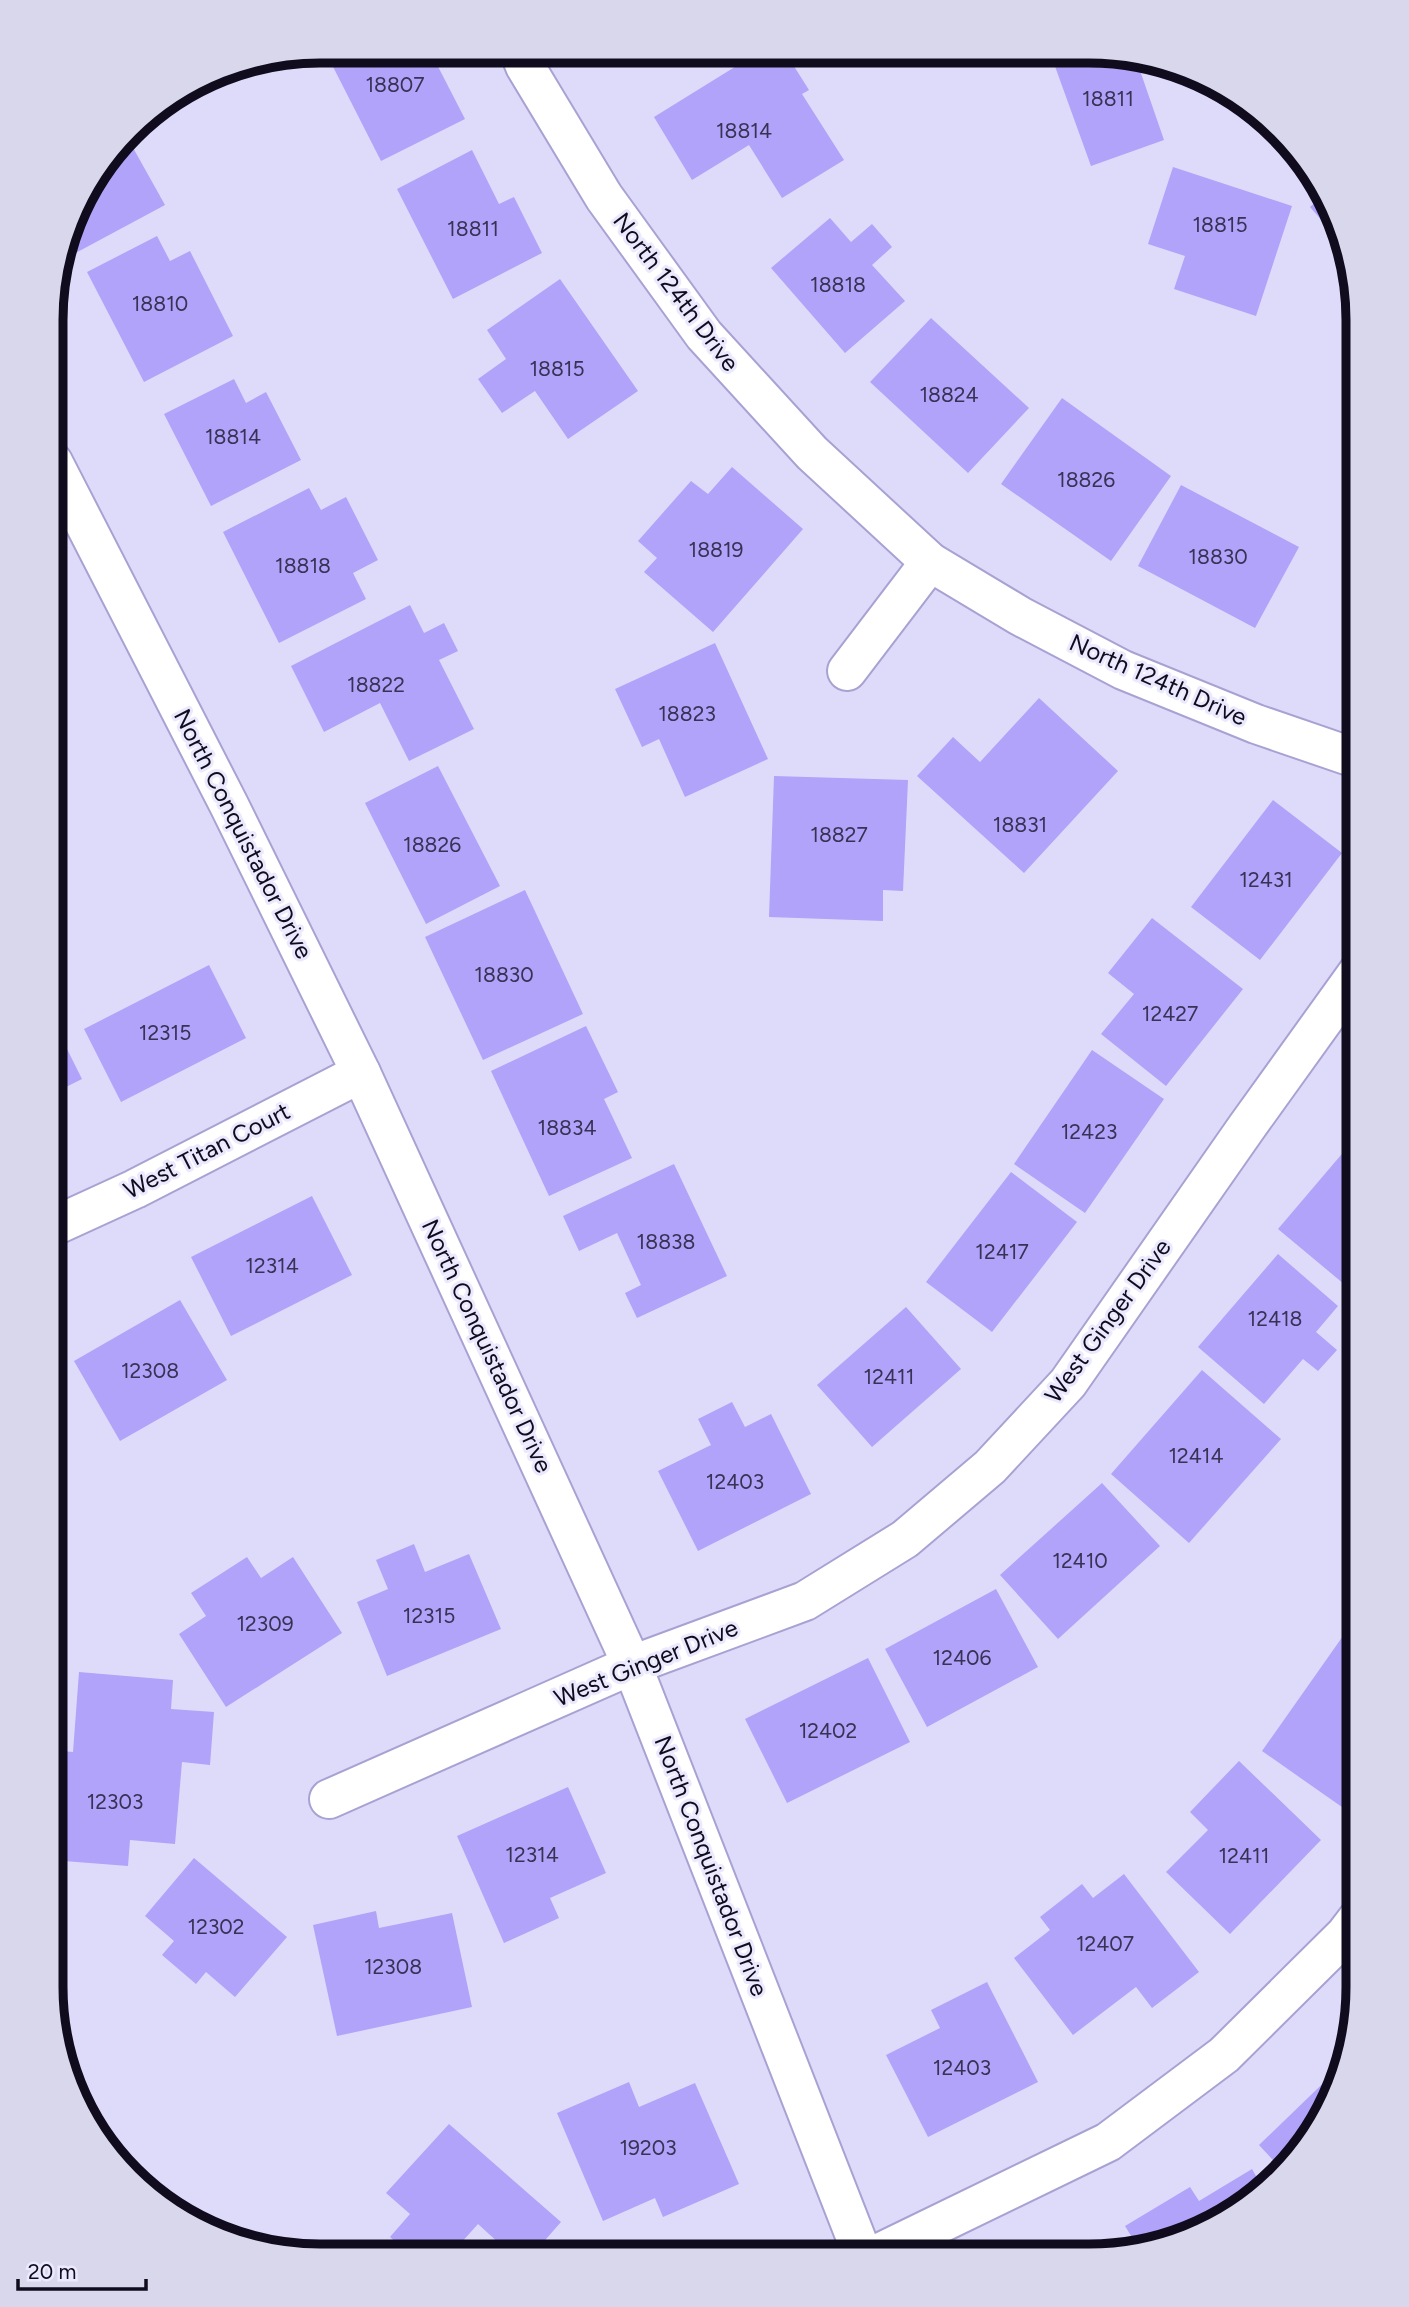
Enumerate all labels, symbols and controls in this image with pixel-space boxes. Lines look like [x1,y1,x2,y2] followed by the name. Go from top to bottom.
[365,72,425,97] house number: 18807
[1082,86,1134,111] house number: 18811
[716,118,772,143] house number: 18814
[607,207,745,377] street label: North 124th Drive
[1192,212,1248,237] house number: 18815
[447,216,499,241] house number: 18811
[810,272,866,297] house number: 18818
[132,291,188,316] house number: 18810
[529,356,585,381] house number: 18815
[919,382,979,407] house number: 18824
[205,424,261,449] house number: 18814
[1057,467,1115,492] house number: 18826
[688,537,744,562] house number: 18819
[1188,544,1248,569] house number: 18830
[275,553,331,578] house number: 18818
[1065,627,1251,732] street label: North 124th Drive
[347,672,405,697] house number: 18822
[658,701,716,726] house number: 18823
[168,704,319,963] street label: North Conquistador Drive
[993,812,1047,837] house number: 18831
[810,822,868,847] house number: 18827
[403,832,461,857] house number: 18826
[1239,867,1293,892] house number: 12431
[474,962,534,987] house number: 18830
[1142,1001,1198,1026] house number: 12427
[139,1020,191,1045] house number: 12315
[119,1096,295,1205] street label: West Titan Court
[538,1115,596,1140] house number: 18834
[1061,1119,1117,1144] house number: 12423
[416,1214,559,1477] street label: North Conquistador Drive
[637,1229,695,1254] house number: 18838
[1038,1233,1177,1408] street label: West Ginger Drive
[975,1239,1029,1264] house number: 12417
[245,1253,299,1278] house number: 12314
[1247,1306,1303,1331] house number: 12418
[121,1358,179,1383] house number: 12308
[864,1364,914,1389] house number: 12411
[1168,1443,1224,1468] house number: 12414
[706,1469,764,1494] house number: 12403
[1052,1548,1108,1573] house number: 12410
[403,1603,455,1628] house number: 12315
[236,1611,294,1636] house number: 12309
[550,1613,742,1713] street label: West Ginger Drive
[933,1645,992,1670] house number: 12406
[799,1718,857,1743] house number: 12402
[648,1732,775,2000] street label: North Conquistador Drive
[87,1789,143,1814] house number: 12303
[505,1842,559,1867] house number: 12314
[1219,1843,1269,1868] house number: 12411
[187,1914,245,1939] house number: 12302
[1076,1931,1134,1956] house number: 12407
[364,1954,422,1979] house number: 12308
[933,2055,991,2080] house number: 12403
[619,2135,677,2160] house number: 19203
[18,2248,145,2292] scale bar
[28,2259,76,2284] text: 20 m

